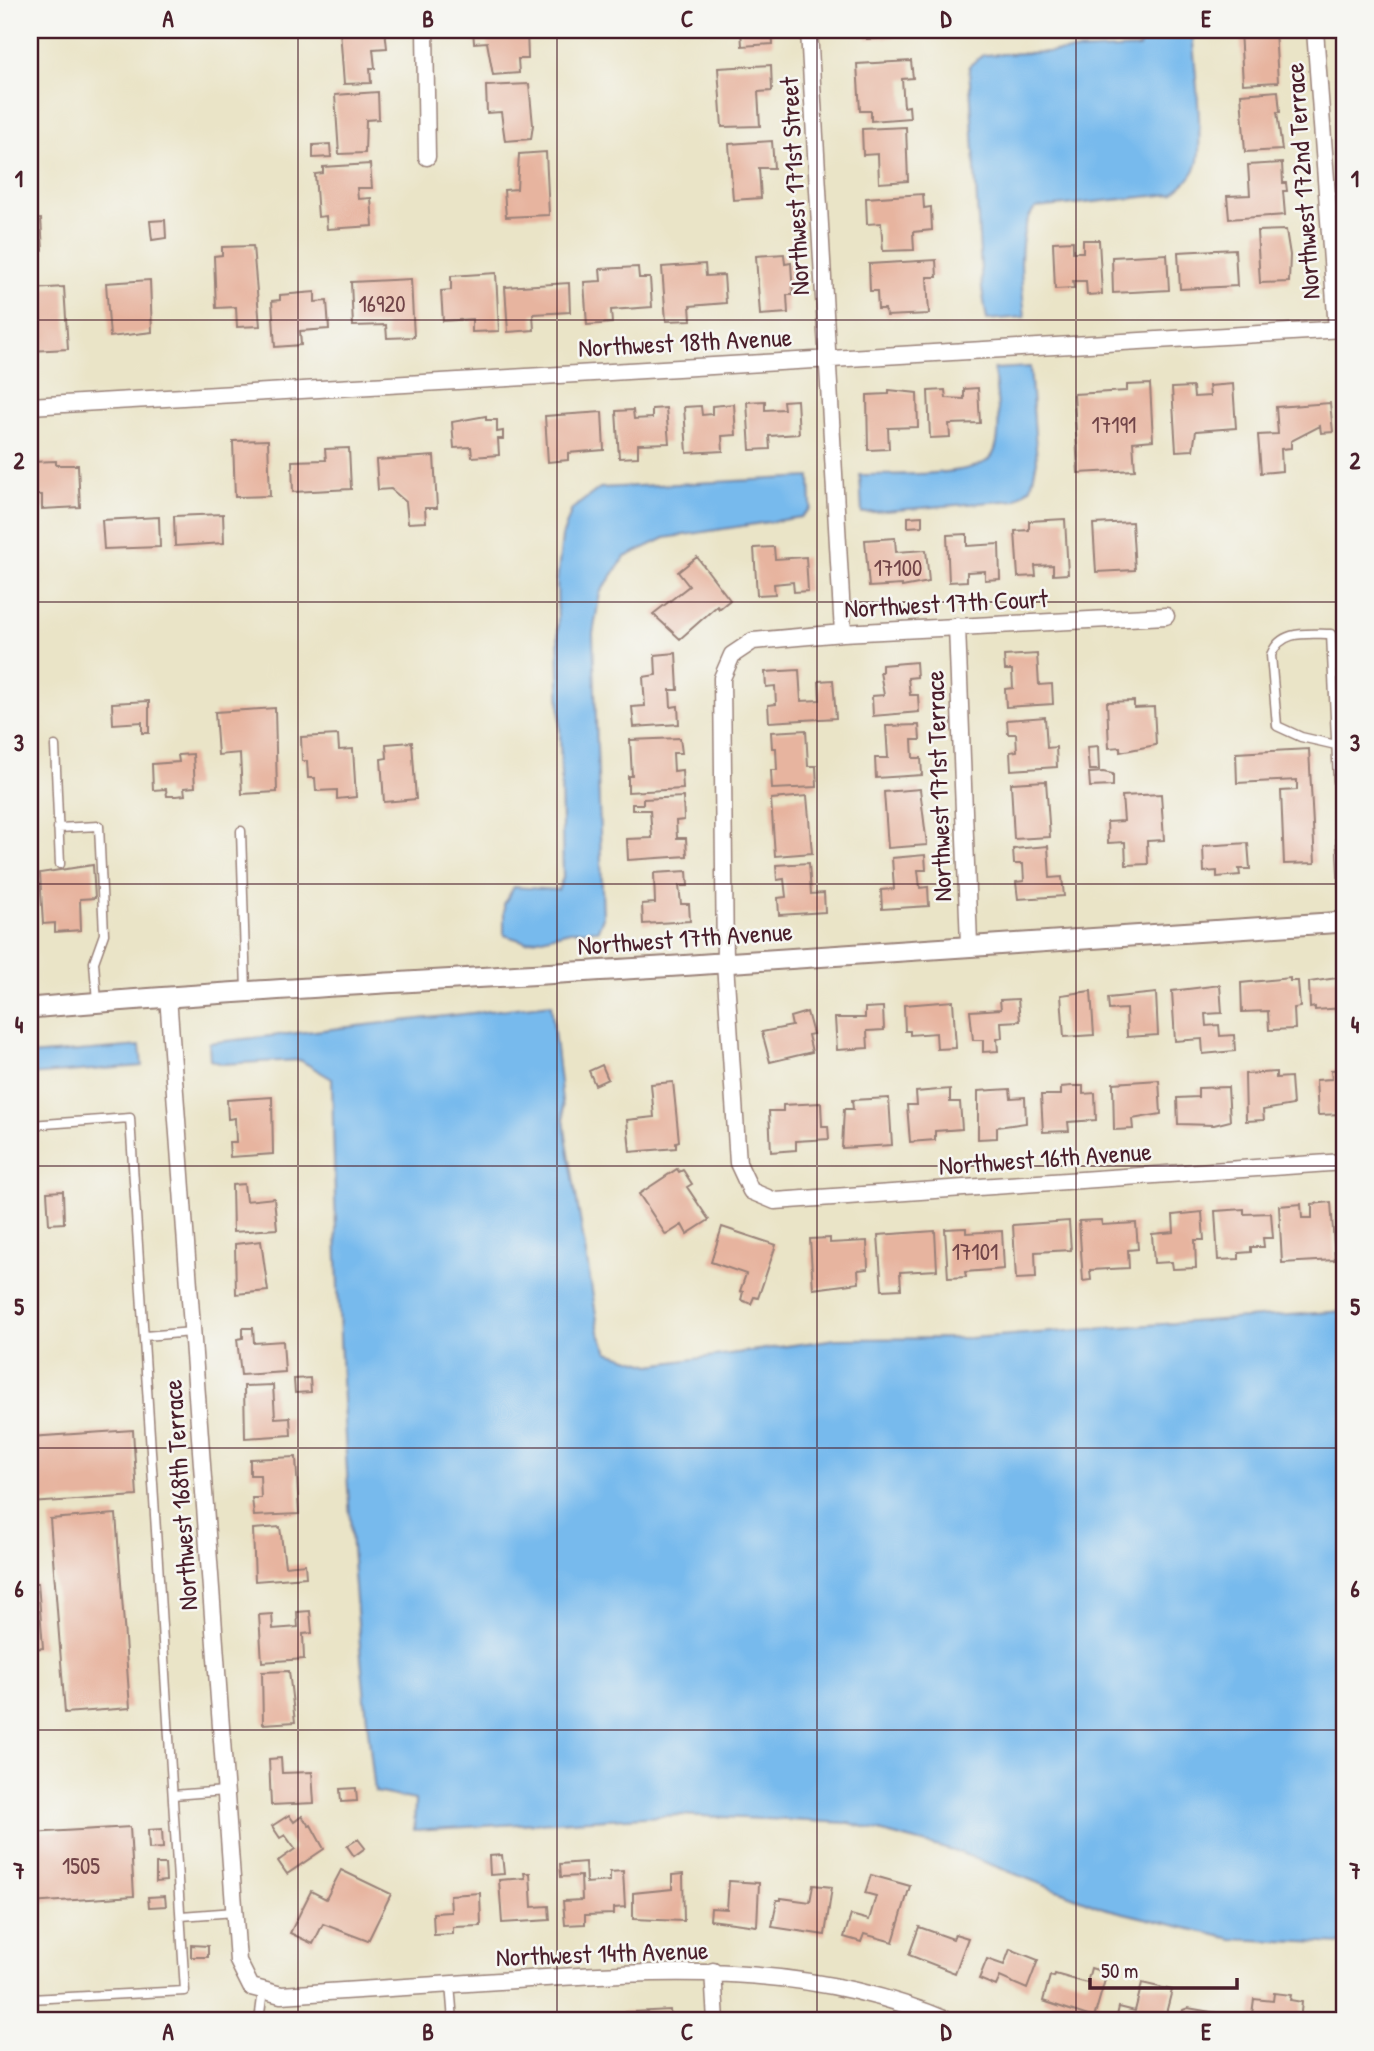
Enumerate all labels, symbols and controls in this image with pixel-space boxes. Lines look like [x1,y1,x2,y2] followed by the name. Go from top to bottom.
[162,3,174,34] text: A
[422,3,434,34] text: B
[681,3,693,34] text: C
[941,3,953,34] text: D
[1201,3,1212,34] text: E
[1276,62,1328,300] street label: Northwest 172nd Terrace
[771,75,817,296] street label: Northwest 171st Street
[15,163,23,194] text: 1
[1351,163,1359,194] text: 1
[358,288,406,319] house number: 16920
[577,319,793,365] street label: Northwest 18th Avenue
[1092,409,1136,440] house number: 17191
[14,445,25,476] text: 2
[1350,445,1361,476] text: 2
[874,552,922,583] house number: 17100
[843,580,1050,626] street label: Northwest 17th Court
[916,670,960,902] street label: Northwest 171st Terrace
[14,727,24,758] text: 3
[1350,727,1360,758] text: 3
[576,913,794,963] street label: Northwest 17th Avenue
[15,1009,24,1040] text: 4
[1351,1009,1360,1040] text: 4
[937,1133,1153,1183] street label: Northwest 16th Avenue
[952,1236,998,1267] house number: 17101
[14,1291,24,1322] text: 5
[1350,1291,1360,1322] text: 5
[154,1378,206,1612] street label: Northwest 168th Terrace
[14,1573,24,1604] text: 6
[1350,1573,1360,1604] text: 6
[62,1850,100,1881] house number: 1505
[12,1855,25,1886] text: 7
[1348,1855,1361,1886] text: 7
[495,1932,709,1974] street label: Northwest 14th Avenue
[1090,1946,1238,1990] scale bar
[1101,1956,1138,1985] text: 50 m
[162,2016,174,2047] text: A
[422,2016,434,2047] text: B
[681,2016,693,2047] text: C
[941,2016,953,2047] text: D
[1201,2016,1212,2047] text: E

